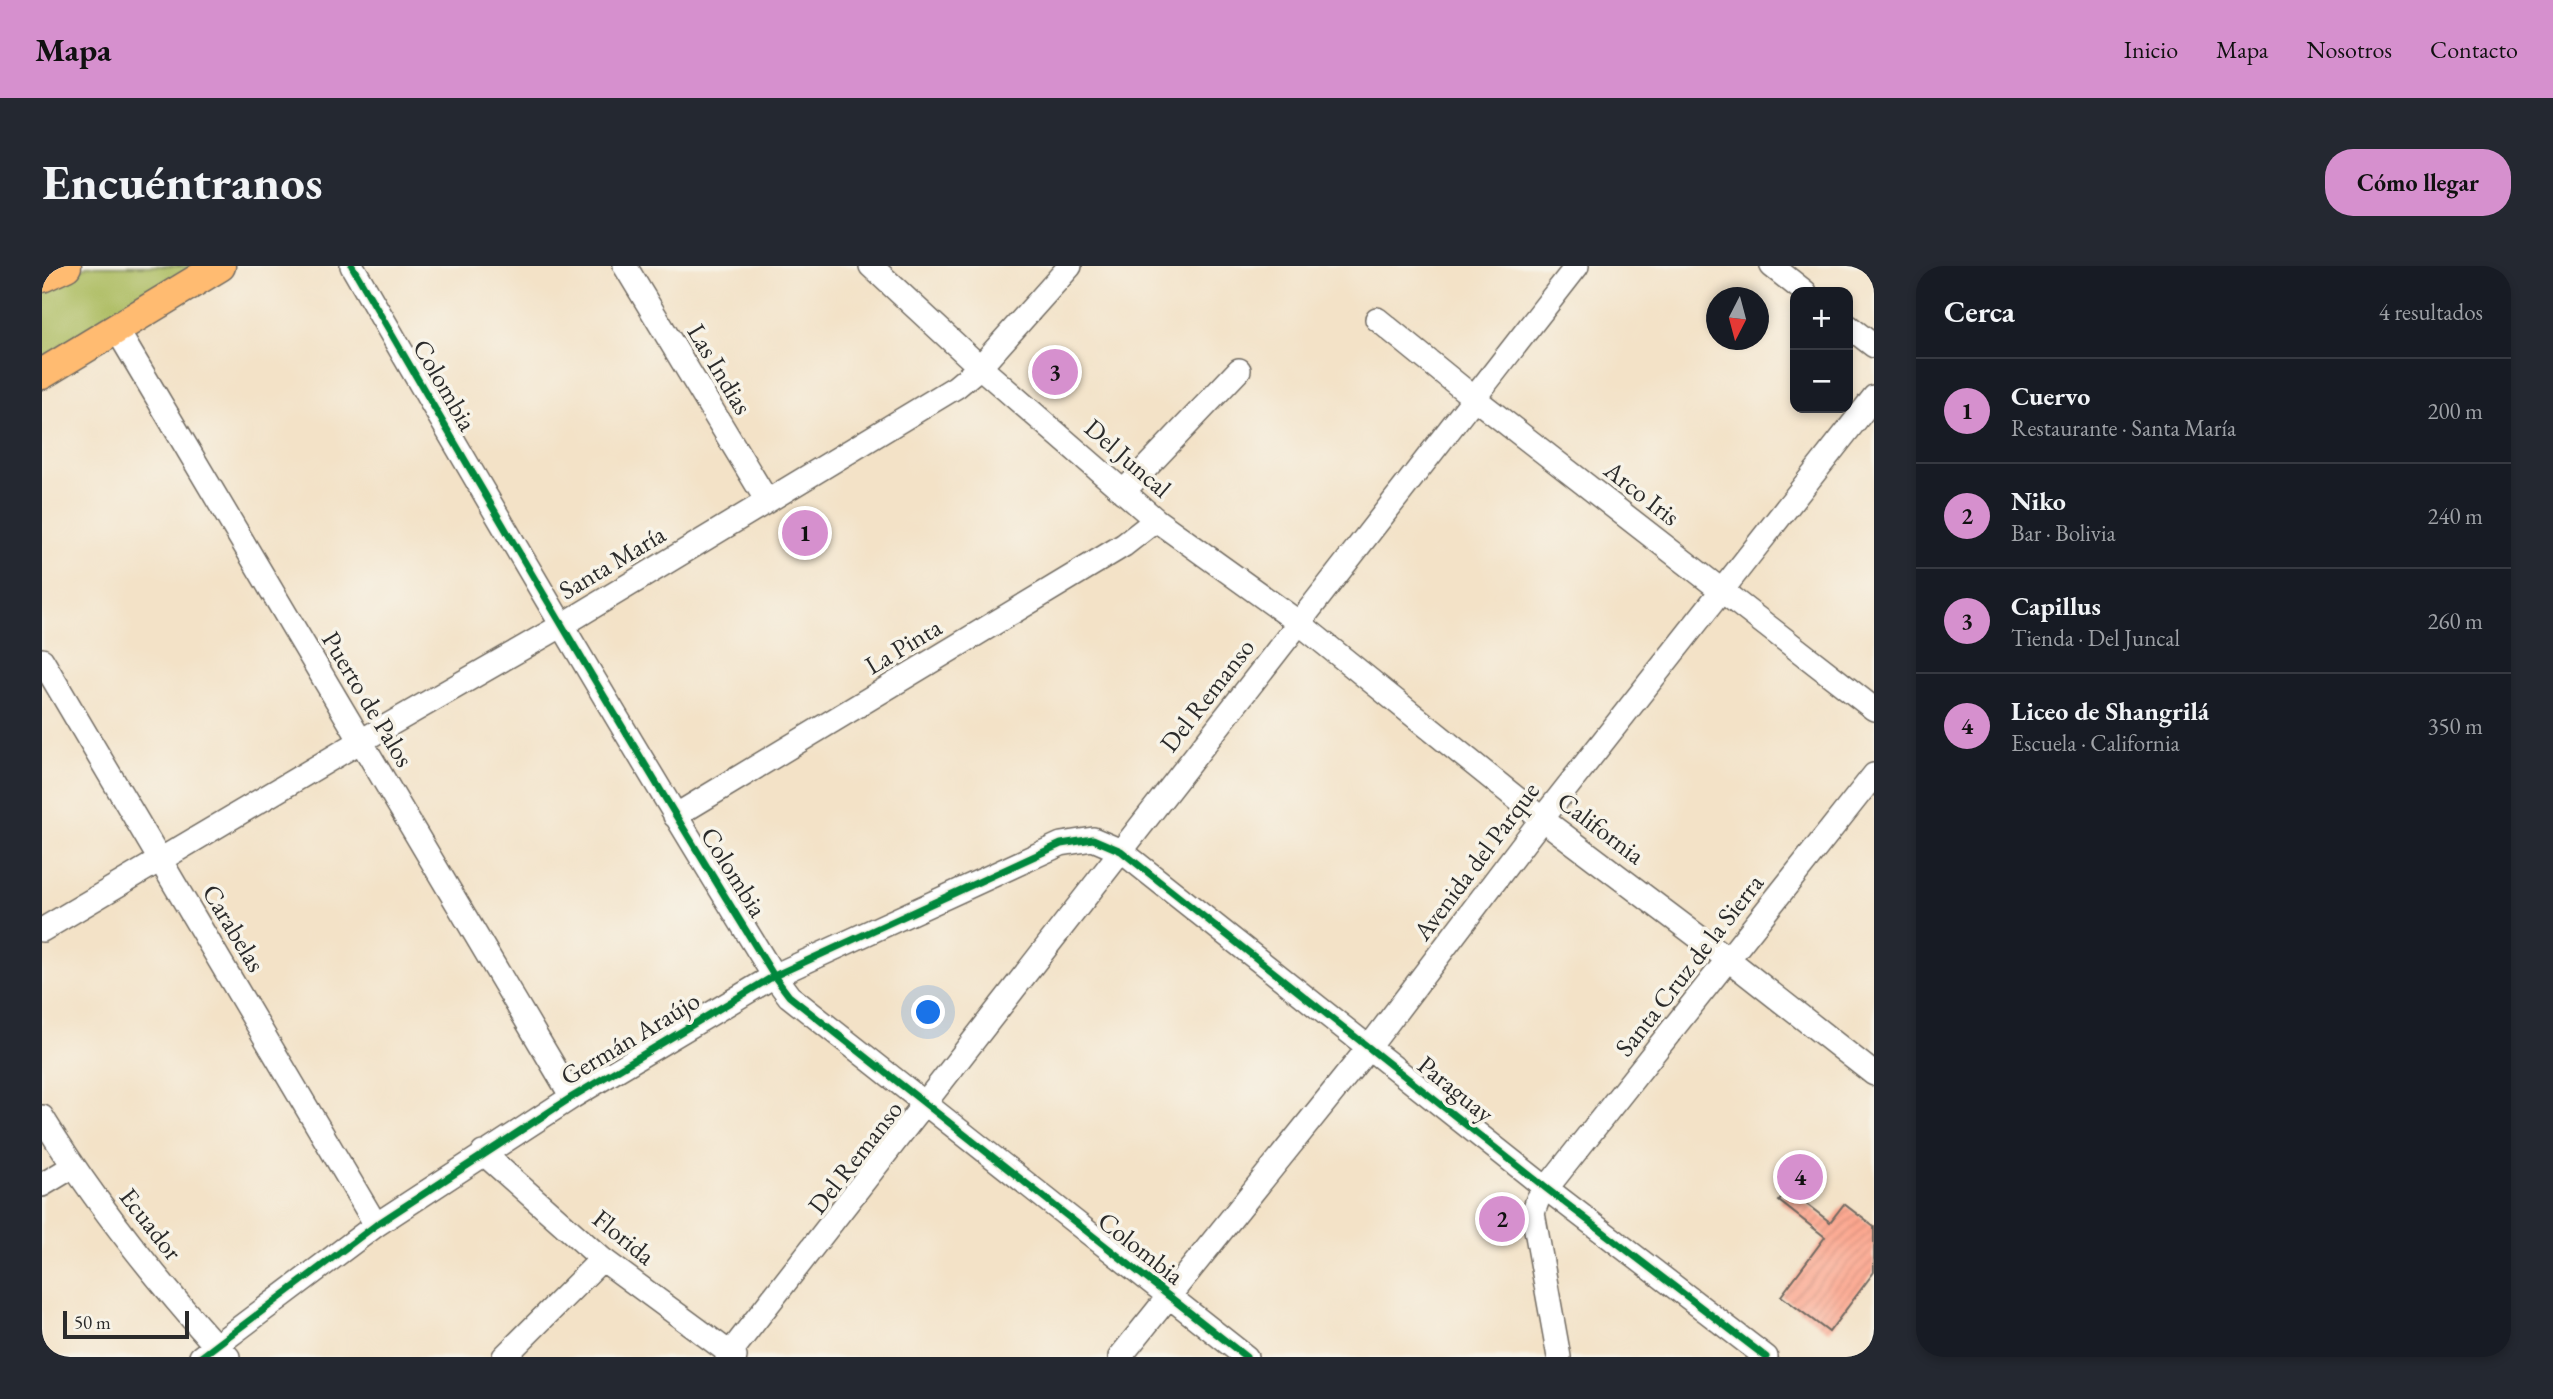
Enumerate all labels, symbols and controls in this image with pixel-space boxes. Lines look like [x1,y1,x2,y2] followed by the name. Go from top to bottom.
[35,28,112,71] text: Mapa
[2124,34,2178,65] text: Inicio
[2216,34,2268,65] text: Mapa
[2306,34,2392,65] text: Nosotros
[2430,34,2518,65] text: Contacto
[2325,149,2511,216] button: Cómo llegar
[42,150,323,214] text: Encuéntranos
[1706,287,1769,350] north arrow
[1790,287,1853,413] map controls
[1790,287,1853,350] button: +
[1944,292,2015,331] text: Cerca
[2379,297,2483,327] text: 4 resultados
[680,317,760,421] street label: Las Indias
[405,333,485,438] street label: Colombia
[1032,346,1078,398] pin: 3
[1790,350,1853,413] button: −
[2011,379,2090,413] text: Cuervo
[1961,396,1973,426] text: 1
[2427,396,2483,426] text: 200 m
[1078,411,1178,505] street label: Del Juncal
[2011,413,2236,443] text: Restaurante · Santa María
[1596,452,1687,533] street label: Arco Iris
[2011,484,2066,518] text: Niko
[1961,501,1973,531] text: 2
[2427,501,2483,531] text: 240 m
[782,507,828,559] pin: 1
[552,517,672,607] street label: Santa María
[2011,518,2116,548] text: Bar · Bolivia
[2011,589,2101,623] text: Capillus
[1961,606,1973,636] text: 3
[2427,606,2483,636] text: 260 m
[858,610,948,682] street label: La Pinta
[2011,623,2180,653] text: Tienda · Del Juncal
[314,625,422,773] street label: Puerto de Palos
[1152,631,1262,759] street label: Del Remanso
[2011,694,2209,728] text: Liceo de Shangrilá
[1961,711,1973,741] text: 4
[2427,711,2483,741] text: 350 m
[2011,728,2180,758] text: Escuela · California
[1405,775,1547,948] street label: Avenida del Parque
[1550,784,1652,872] street label: California
[693,820,775,924] street label: Colombia
[1607,866,1771,1063] street label: Santa Cruz de la Sierra
[195,878,273,978] street label: Carabelas
[554,983,706,1093] street label: Germán Araújo
[911,995,945,1029] your location
[1411,1048,1502,1131] street label: Paraguay
[800,1093,910,1221] street label: Del Remanso
[1777,1151,1823,1203] pin: 4
[112,1181,190,1268] street label: Ecuador
[1479,1193,1525,1245] pin: 2
[586,1201,663,1273] street label: Florida
[1091,1204,1192,1293] street label: Colombia
[63,1308,189,1340] scale bar
[74,1310,111,1335] text: 50 m

